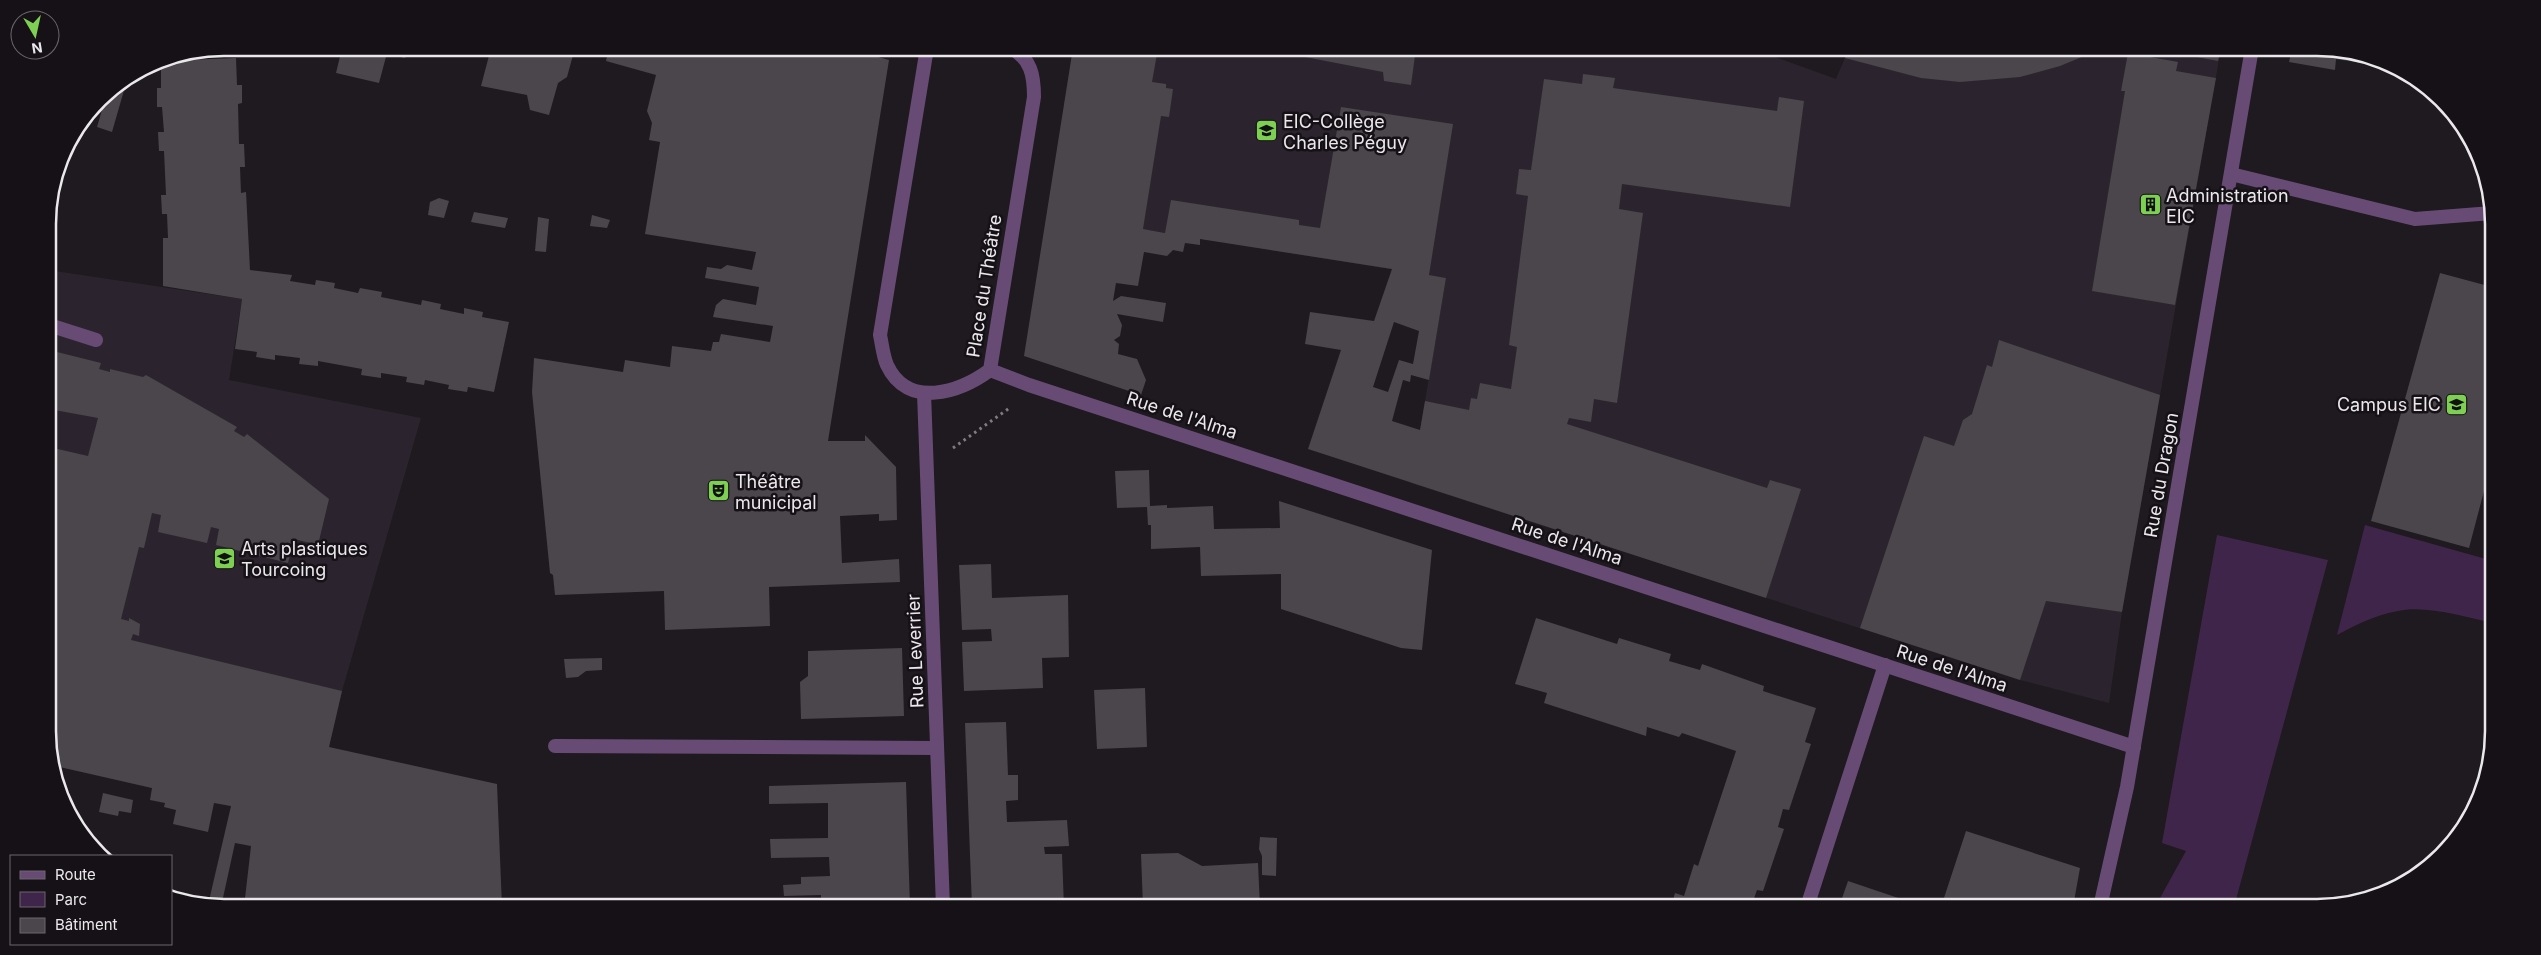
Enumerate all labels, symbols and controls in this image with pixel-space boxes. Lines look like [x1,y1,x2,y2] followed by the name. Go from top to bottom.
[10,10,60,60] north arrow
[31,39,44,58] text: N
[1283,111,1407,153] place label: EIC-Collège Charles Péguy
[1255,119,1279,143] school or university icon: EIC-Collège Charles Péguy
[2166,185,2289,227] place label: Administration EIC
[2138,193,2162,217] building icon: Administration EIC
[962,213,1006,359] street label: Place du Théâtre
[1124,387,1240,443] street label: Rue de l'Alma
[2445,392,2469,416] school or university icon: Campus EIC
[2337,394,2441,415] place label: Campus EIC
[2140,411,2182,539] street label: Rue du Dragon
[735,471,817,513] place label: Théâtre municipal
[707,479,731,503] theatre icon: Théâtre municipal
[1509,513,1625,569] street label: Rue de l'Alma
[241,538,368,580] place label: Arts plastiques Tourcoing
[213,546,237,570] school or university icon: Arts plastiques Tourcoing
[903,593,927,708] street label: Rue Leverrier
[1894,640,2010,696] street label: Rue de l'Alma
[10,855,172,945] legend
[55,865,96,884] text: Route
[55,890,87,909] text: Parc
[55,915,118,934] text: Bâtiment

